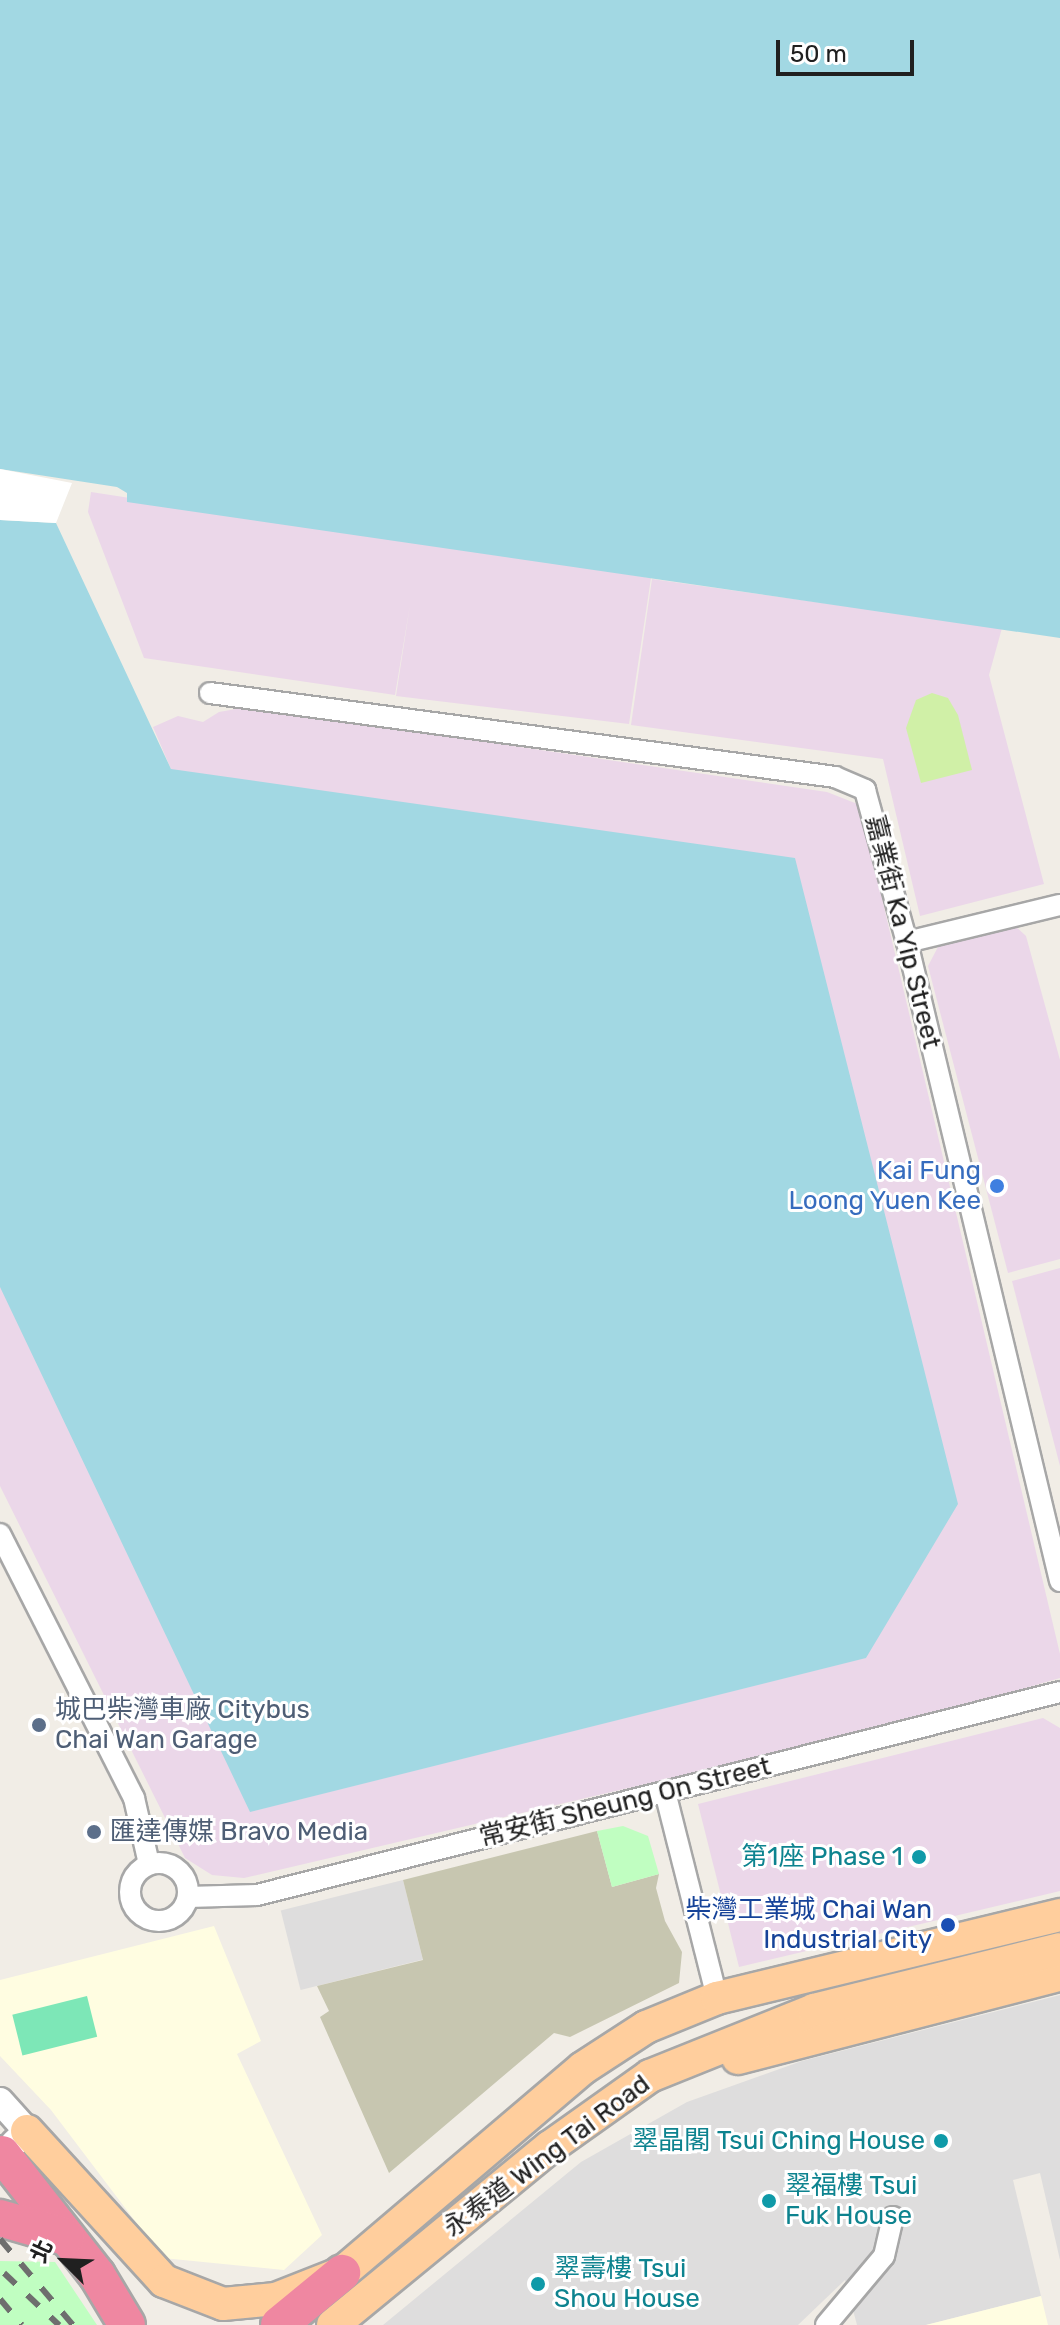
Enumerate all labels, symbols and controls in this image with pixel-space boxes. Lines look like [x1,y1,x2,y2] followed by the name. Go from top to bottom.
[780,24,918,74] scale bar
[790,40,847,68] text: 50 m
[859,812,947,1052] street label: 嘉業街 Ka Yip Street
[788,1155,981,1216] place label: Kai Fung Loong Yuen Kee
[988,1177,1006,1195] marker: Kai Fung Loong Yuen Kee
[55,1694,310,1756] place label: 城巴柴灣車廠 Citybus Chai Wan Garage
[30,1716,48,1734] marker: 城巴柴灣車廠 Citybus Chai Wan Garage
[476,1751,774,1853] street label: 常安街 Sheung On Street
[110,1816,368,1848] place label: 匯達傳媒 Bravo Media
[85,1823,103,1841] marker: 匯達傳媒 Bravo Media
[741,1841,903,1873] place label: 第1座 Phase 1
[910,1848,928,1866] marker: 第1座 Phase 1
[685,1894,932,1956] place label: 柴灣工業城 Chai Wan Industrial City
[939,1916,957,1934] marker: 柴灣工業城 Chai Wan Industrial City
[438,2068,656,2244] street label: 永泰道 Wing Tai Road
[632,2125,925,2157] place label: 翠晶閣 Tsui Ching House
[932,2132,950,2150] marker: 翠晶閣 Tsui Ching House
[785,2170,917,2232] place label: 翠福樓 Tsui Fuk House
[760,2192,778,2210] marker: 翠福樓 Tsui Fuk House
[24,2221,104,2301] north arrow
[25,2235,58,2267] text: 北
[554,2253,700,2314] place label: 翠壽樓 Tsui Shou House
[529,2275,547,2293] marker: 翠壽樓 Tsui Shou House

